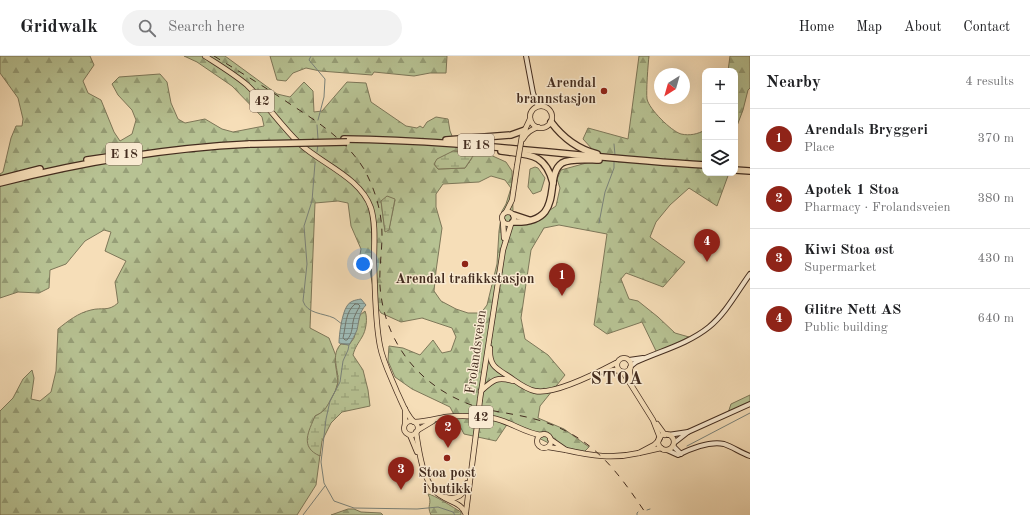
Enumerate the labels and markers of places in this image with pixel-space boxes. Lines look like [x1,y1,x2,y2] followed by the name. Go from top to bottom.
[516,76,596,106] place label: Arendal brannstasjon
[599,86,609,96] marker: Arendal brannstasjon
[694,229,720,262] pin: 4
[460,259,470,269] marker: Arendal trafikkstasjon
[549,263,575,296] pin: 1
[395,272,535,286] place label: Arendal trafikkstasjon
[435,415,461,448] pin: 2
[442,453,452,463] marker: Stoa post i butikk
[388,457,414,490] pin: 3
[418,466,476,496] place label: Stoa post i butikk

